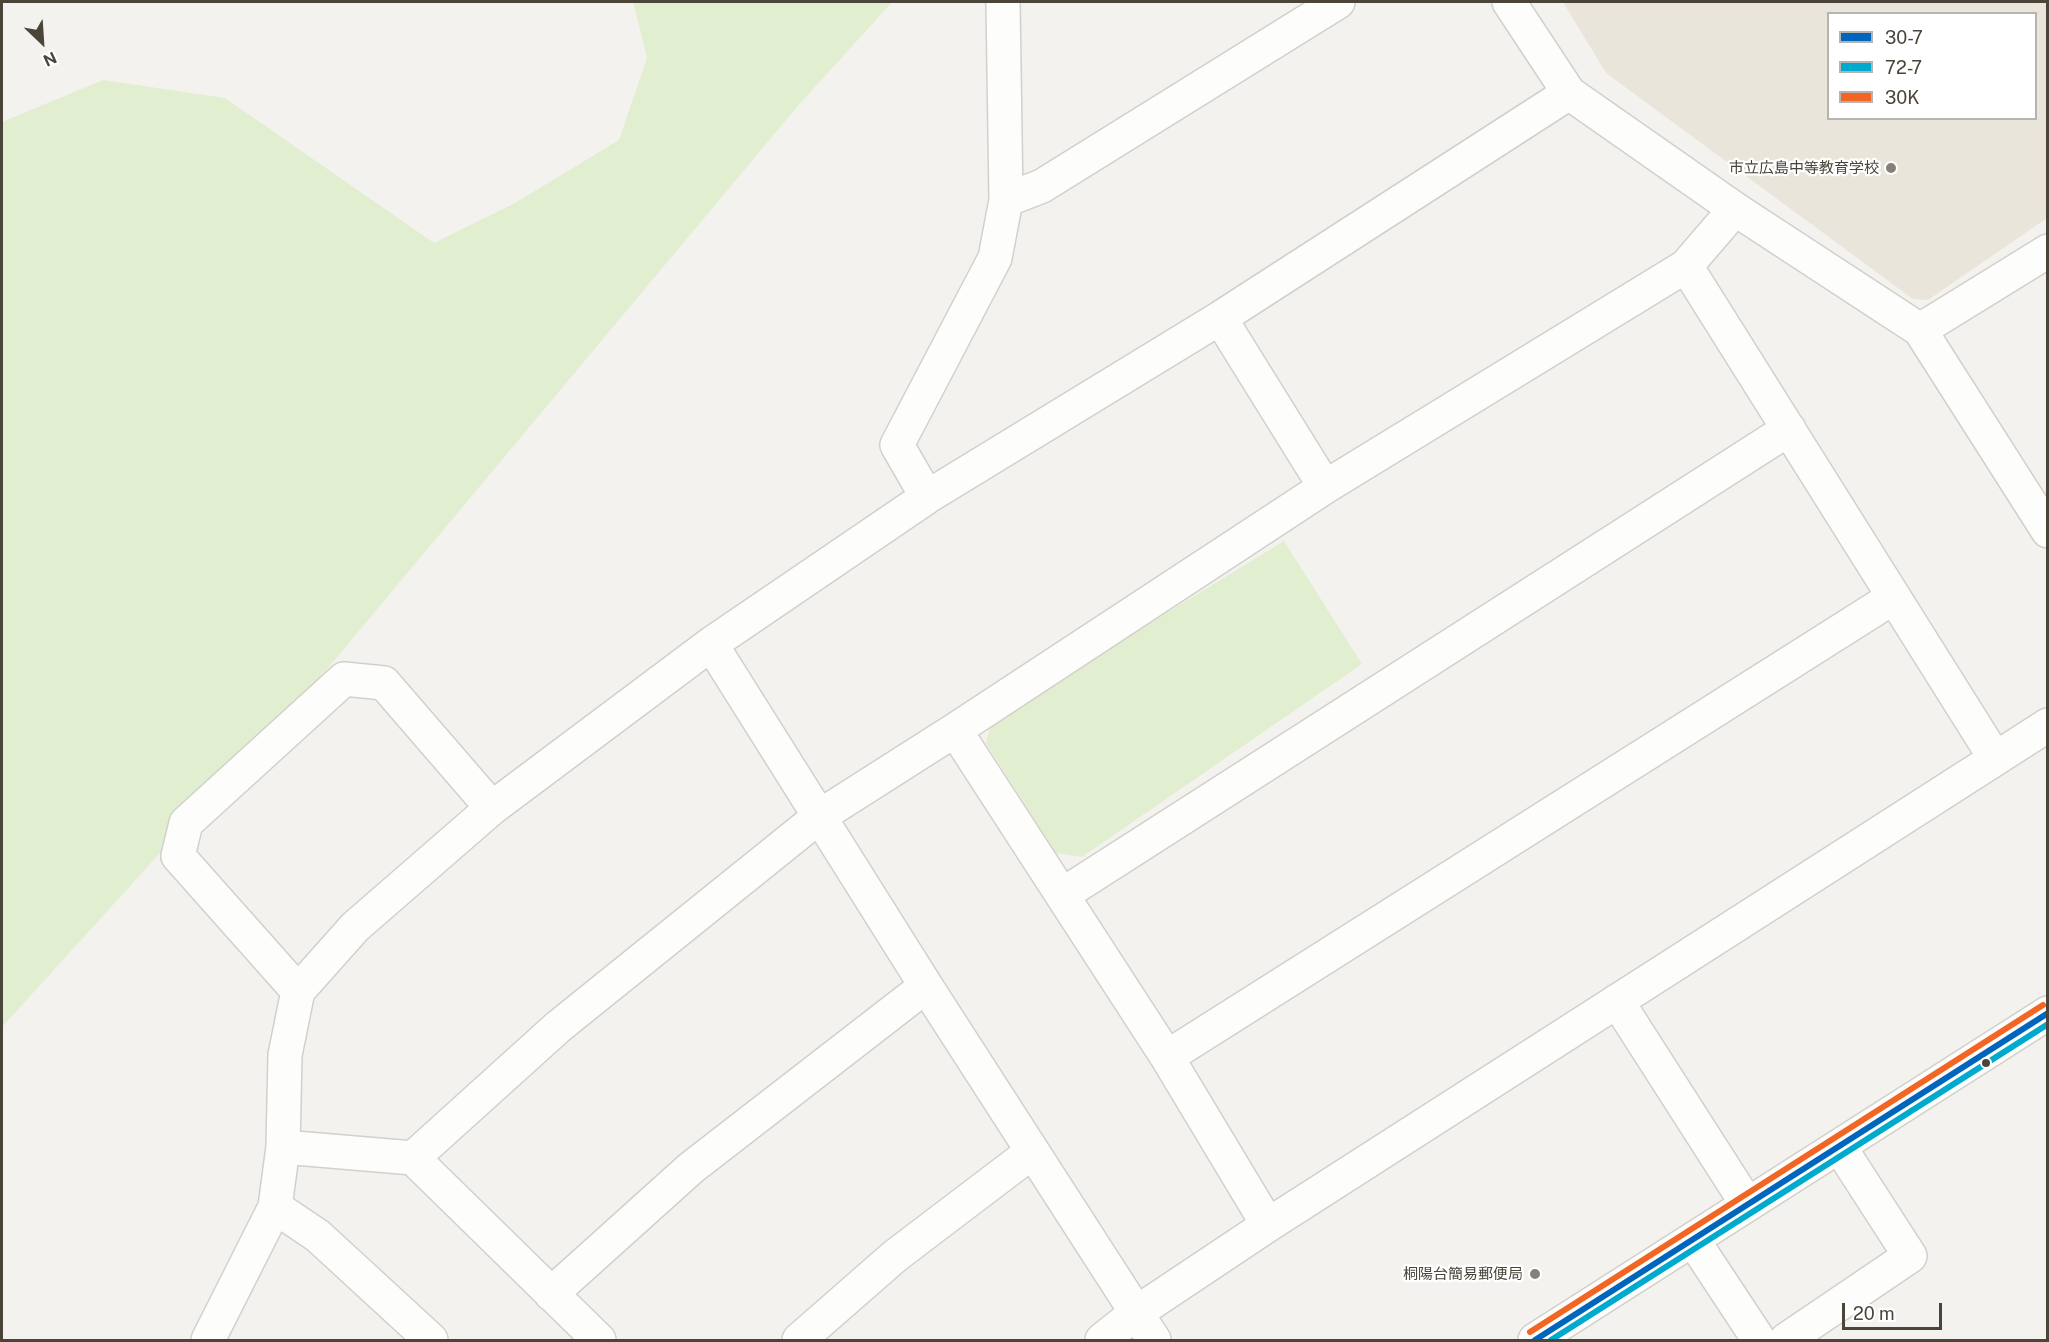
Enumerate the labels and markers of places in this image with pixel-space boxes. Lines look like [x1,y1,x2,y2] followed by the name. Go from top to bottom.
[1729,159,1879,177] place label: 市立広島中等教育学校
[1884,161,1898,175] marker: 市立広島中等教育学校
[1980,1057,1992,1069] unlabelled marker
[1403,1265,1523,1283] place label: 桐陽台簡易郵便局
[1528,1267,1542,1281] marker: 桐陽台簡易郵便局

